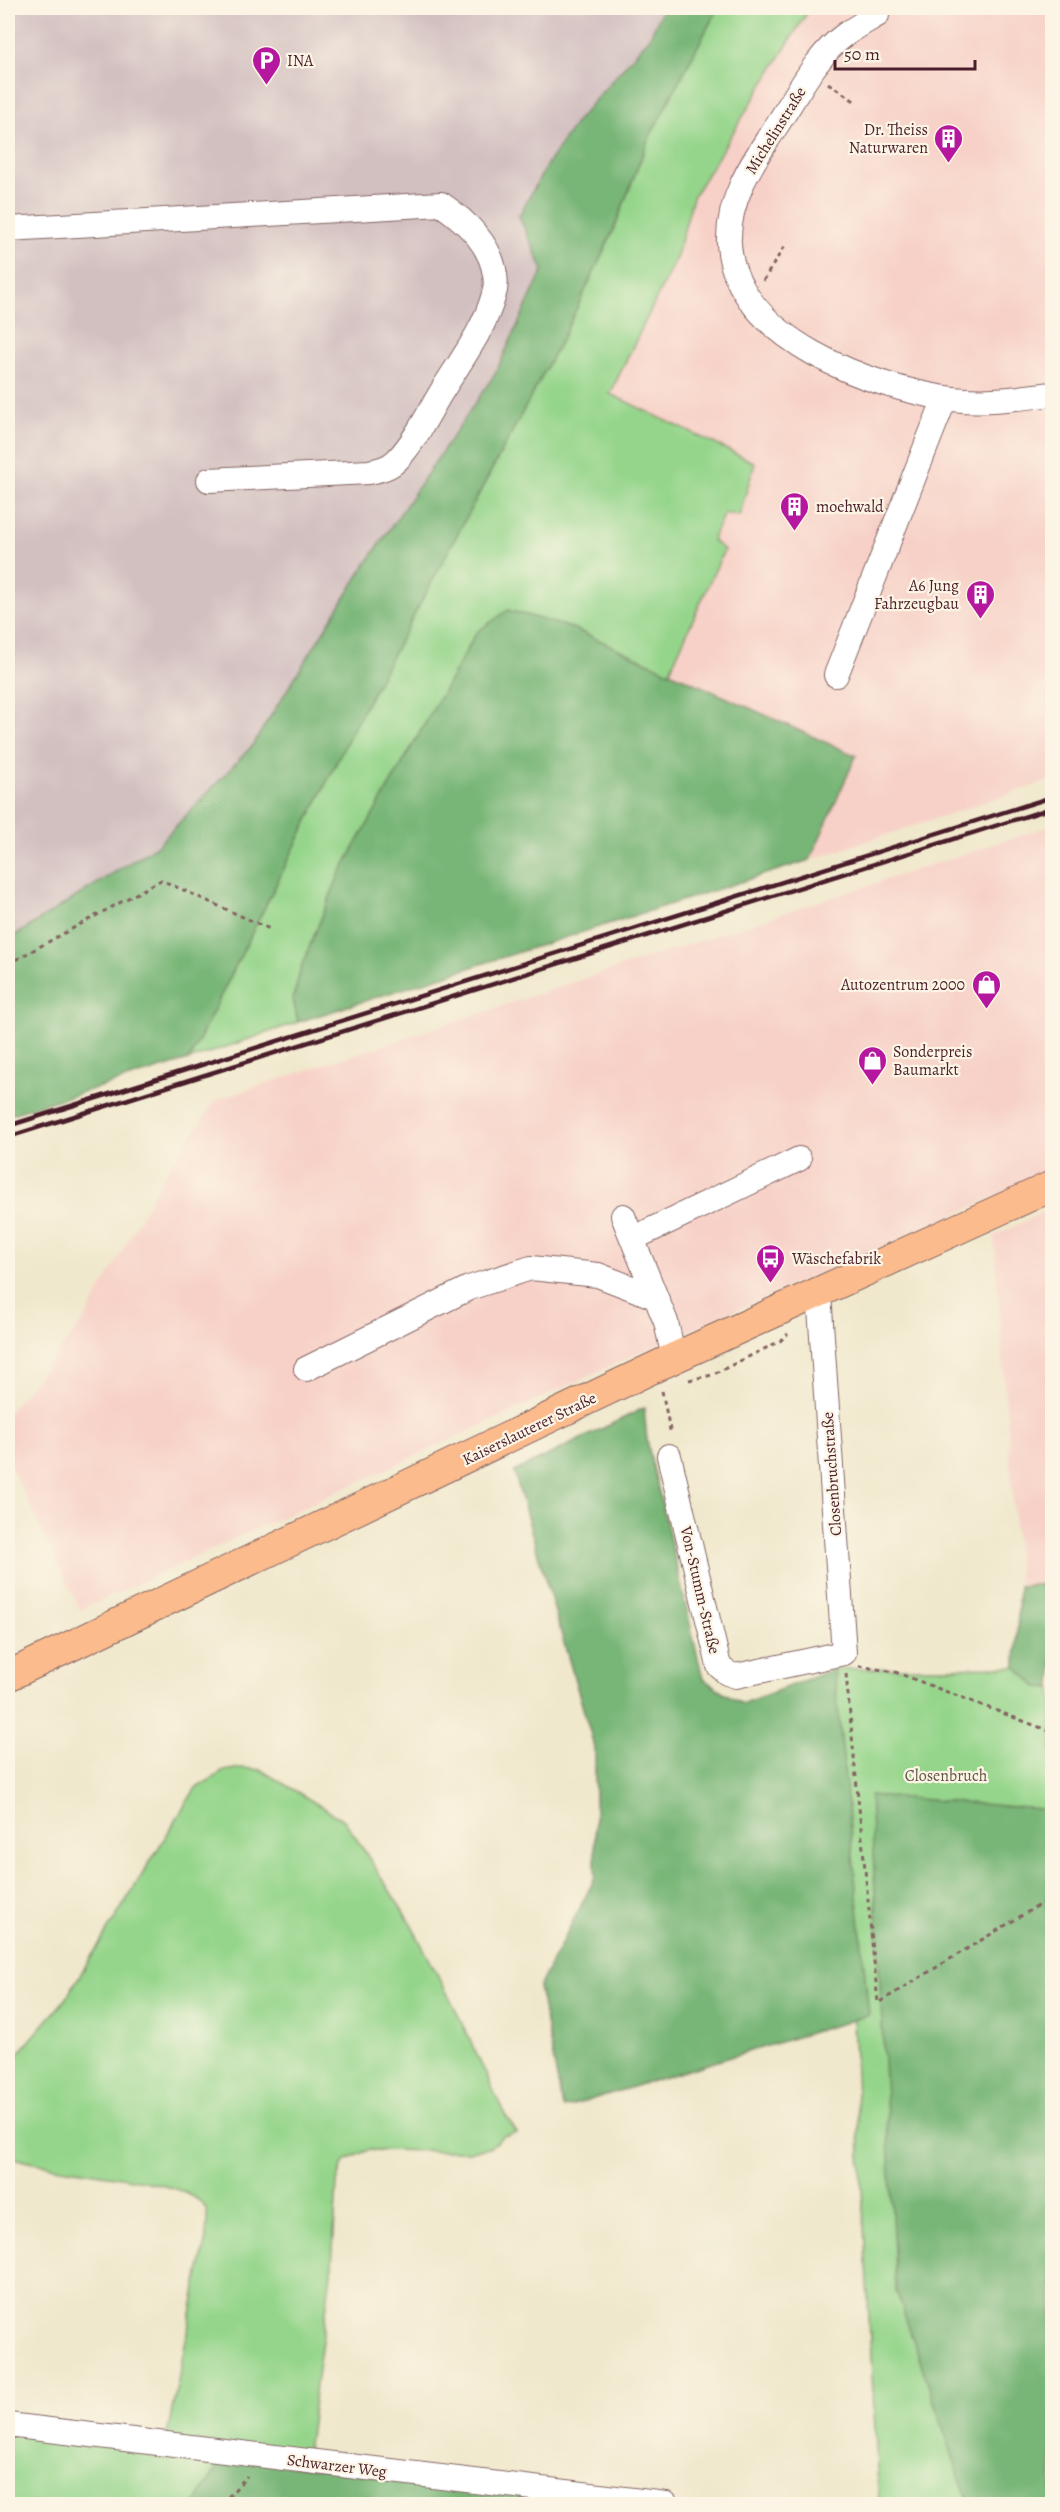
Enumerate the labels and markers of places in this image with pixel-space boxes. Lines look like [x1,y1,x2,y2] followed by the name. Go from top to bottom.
[250,44,282,86] parking icon: INA
[287,50,314,72] place label: INA
[849,119,928,159] place label: Dr. Theiss Naturwaren
[933,122,965,164] building icon: Dr. Theiss Naturwaren
[779,490,811,532] building icon: moehwald
[816,496,884,518] place label: moehwald
[874,575,959,615] place label: A6 Jung Fahrzeugbau
[964,578,996,620] building icon: A6 Jung Fahrzeugbau
[970,968,1002,1010] shop icon: Autozentrum 2000
[840,974,965,996] place label: Autozentrum 2000
[893,1041,972,1081] place label: Sonderpreis Baumarkt
[856,1044,888,1086] shop icon: Sonderpreis Baumarkt
[755,1242,787,1284] bus stop icon: Wäschefabrik
[791,1248,881,1270] place label: Wäschefabrik

